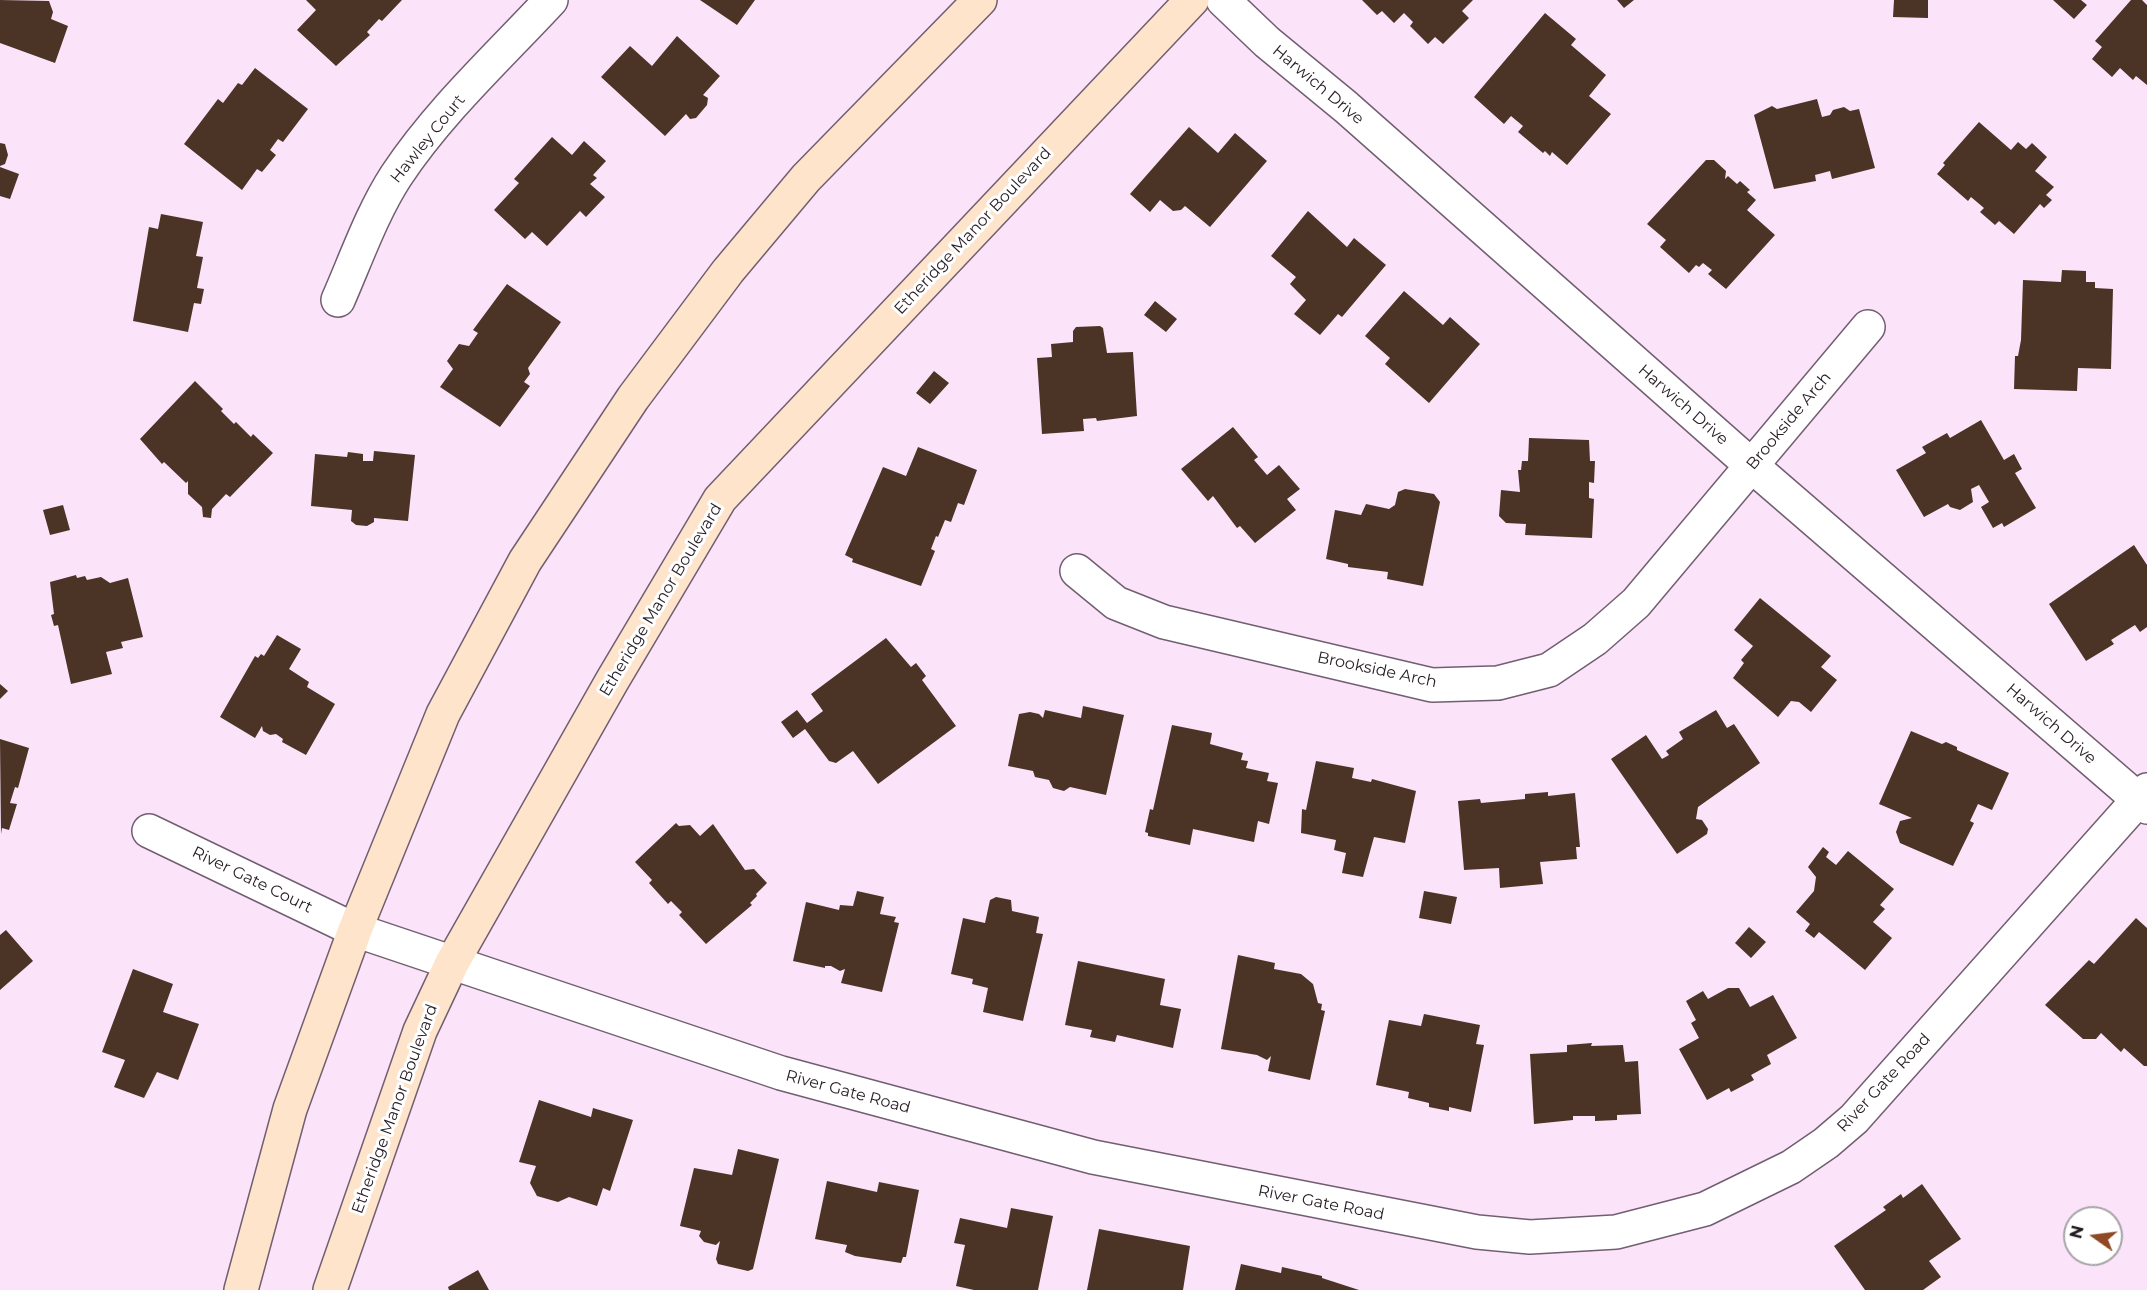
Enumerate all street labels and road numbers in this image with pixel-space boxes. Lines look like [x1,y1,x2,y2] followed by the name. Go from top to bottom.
[1268,41,1368,129] street label: Harwich Drive
[387,91,469,187] street label: Hawley Court
[890,143,1056,319] street label: Etheridge Manor Boulevard
[1634,361,1732,449] street label: Harwich Drive
[1742,368,1836,474] street label: Brookside Arch
[596,500,726,700] street label: Etheridge Manor Boulevard
[1315,648,1439,692] street label: Brookside Arch
[2002,680,2100,768] street label: Harwich Drive
[189,843,315,917] street label: River Gate Court
[348,1002,442,1216] street label: Etheridge Manor Boulevard
[1833,1030,1935,1136] street label: River Gate Road
[784,1066,912,1118] street label: River Gate Road
[1256,1181,1386,1225] street label: River Gate Road

